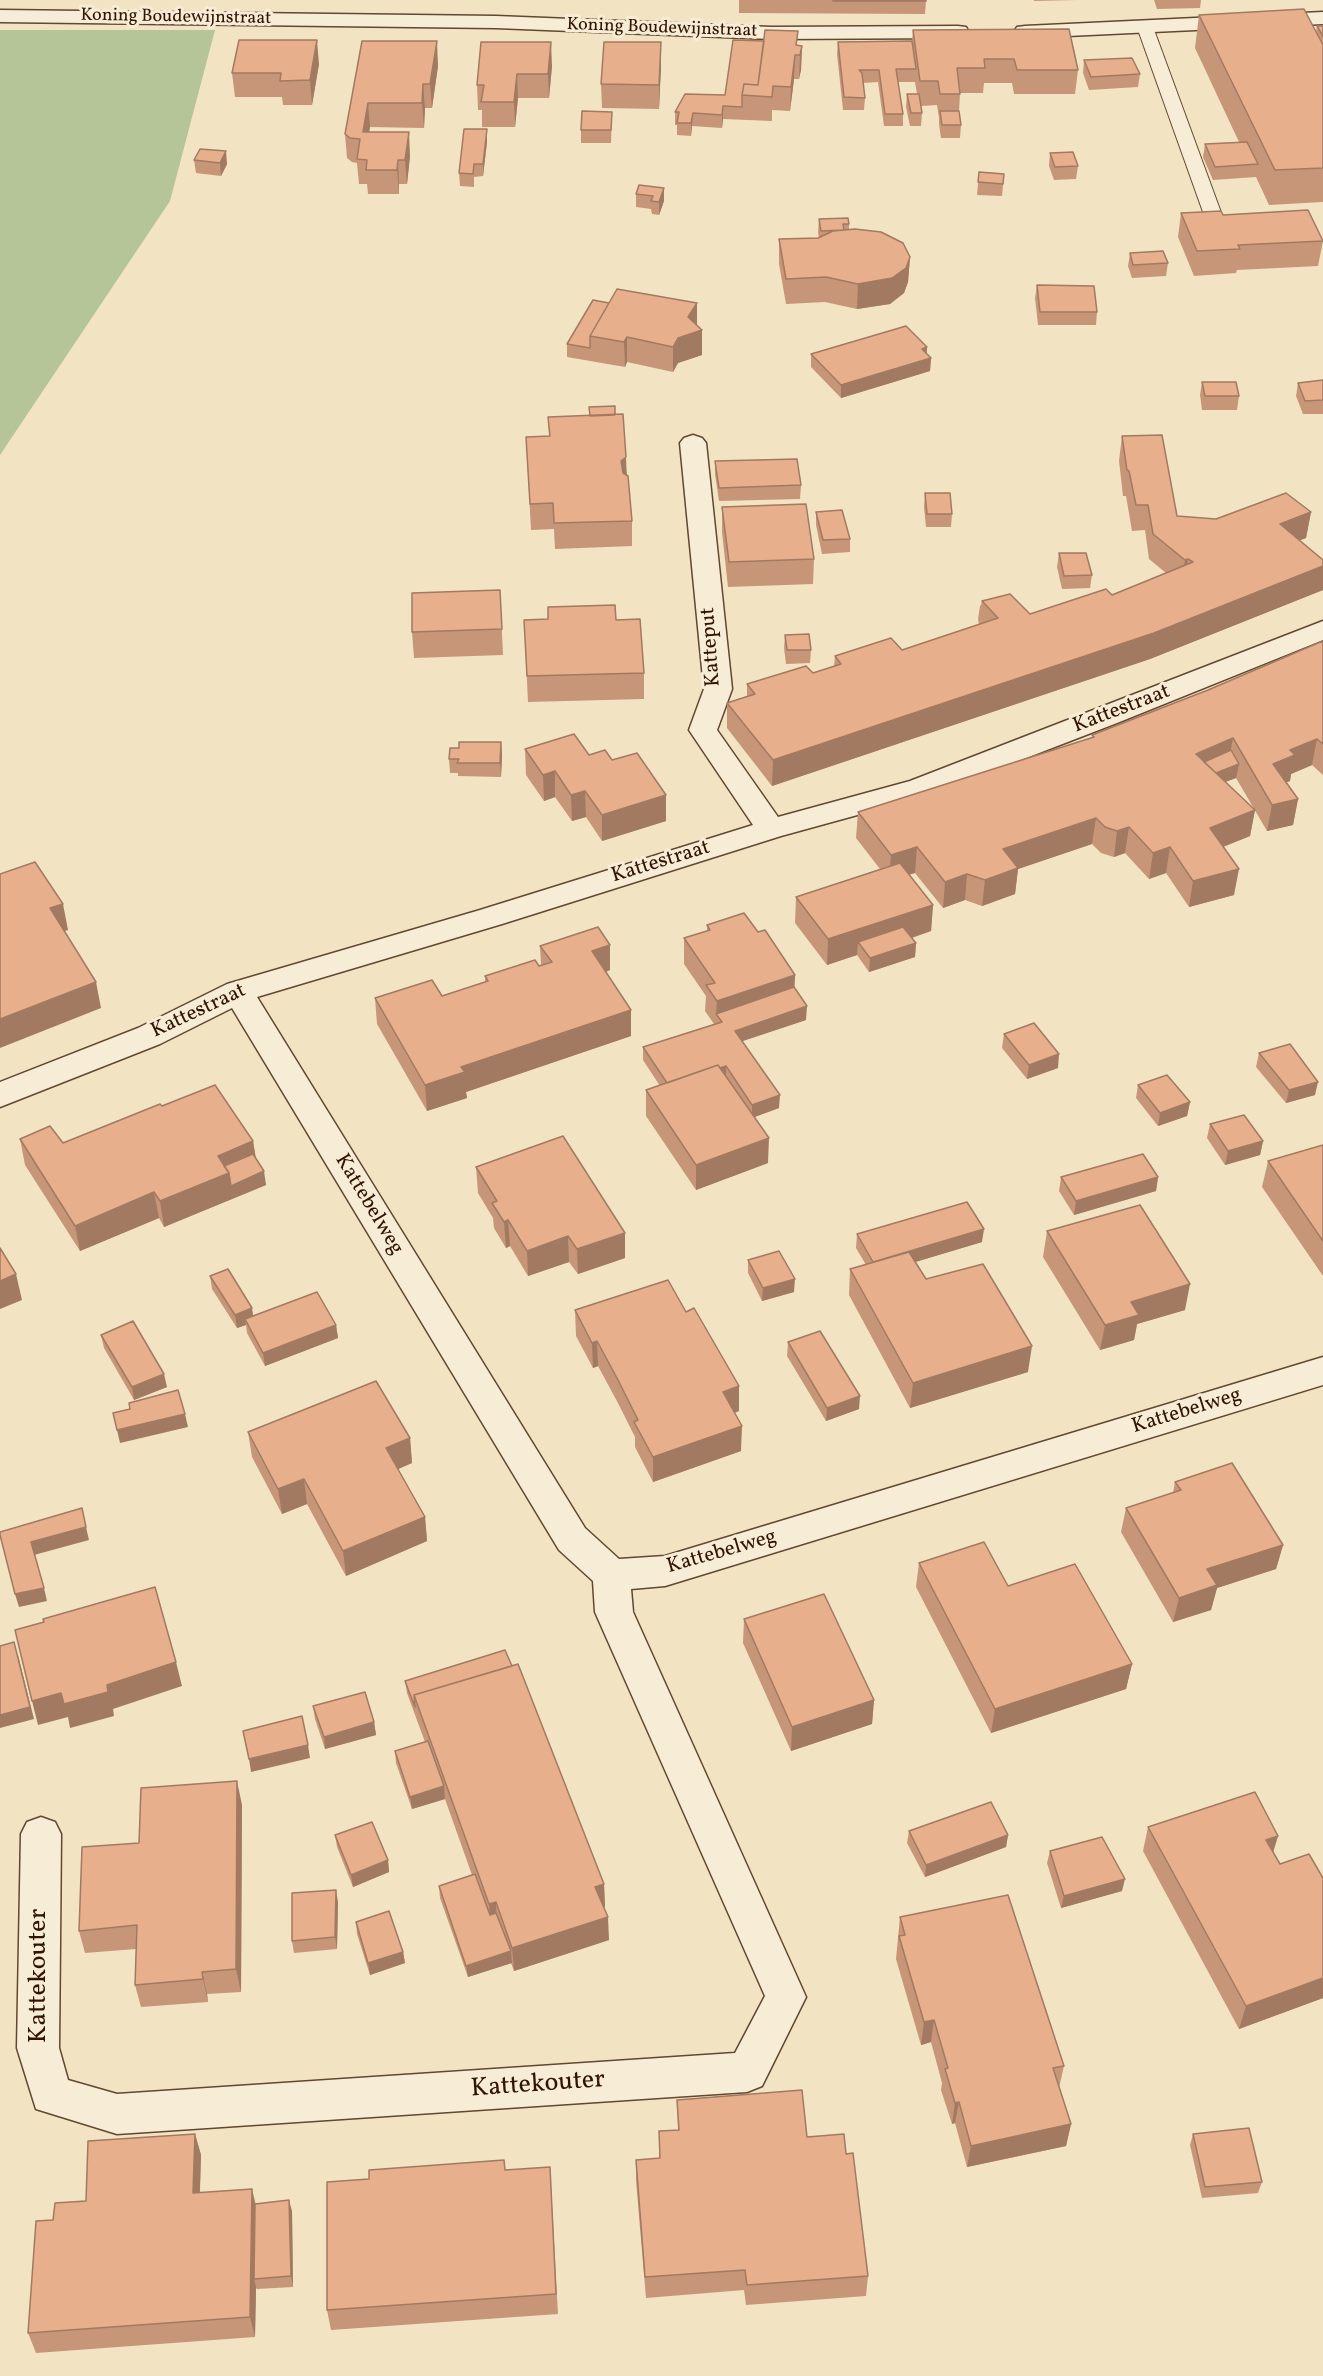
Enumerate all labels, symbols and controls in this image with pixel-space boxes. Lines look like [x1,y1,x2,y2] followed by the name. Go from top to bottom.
[80,6,272,30] street label: Koning Boudewijnstraat
[566,15,758,43] street label: Koning Boudewijnstraat
[697,606,727,688] street label: Katteput
[1070,680,1174,740] street label: Kattestraat
[609,836,713,890] street label: Kattestraat
[148,979,250,1045] street label: Kattestraat
[328,1150,408,1260] street label: Kattebelweg
[1129,1383,1245,1441] street label: Kattebelweg
[664,1525,780,1581] street label: Kattebelweg
[24,1909,56,2043] street label: Kattekouter
[470,2066,606,2106] street label: Kattekouter

